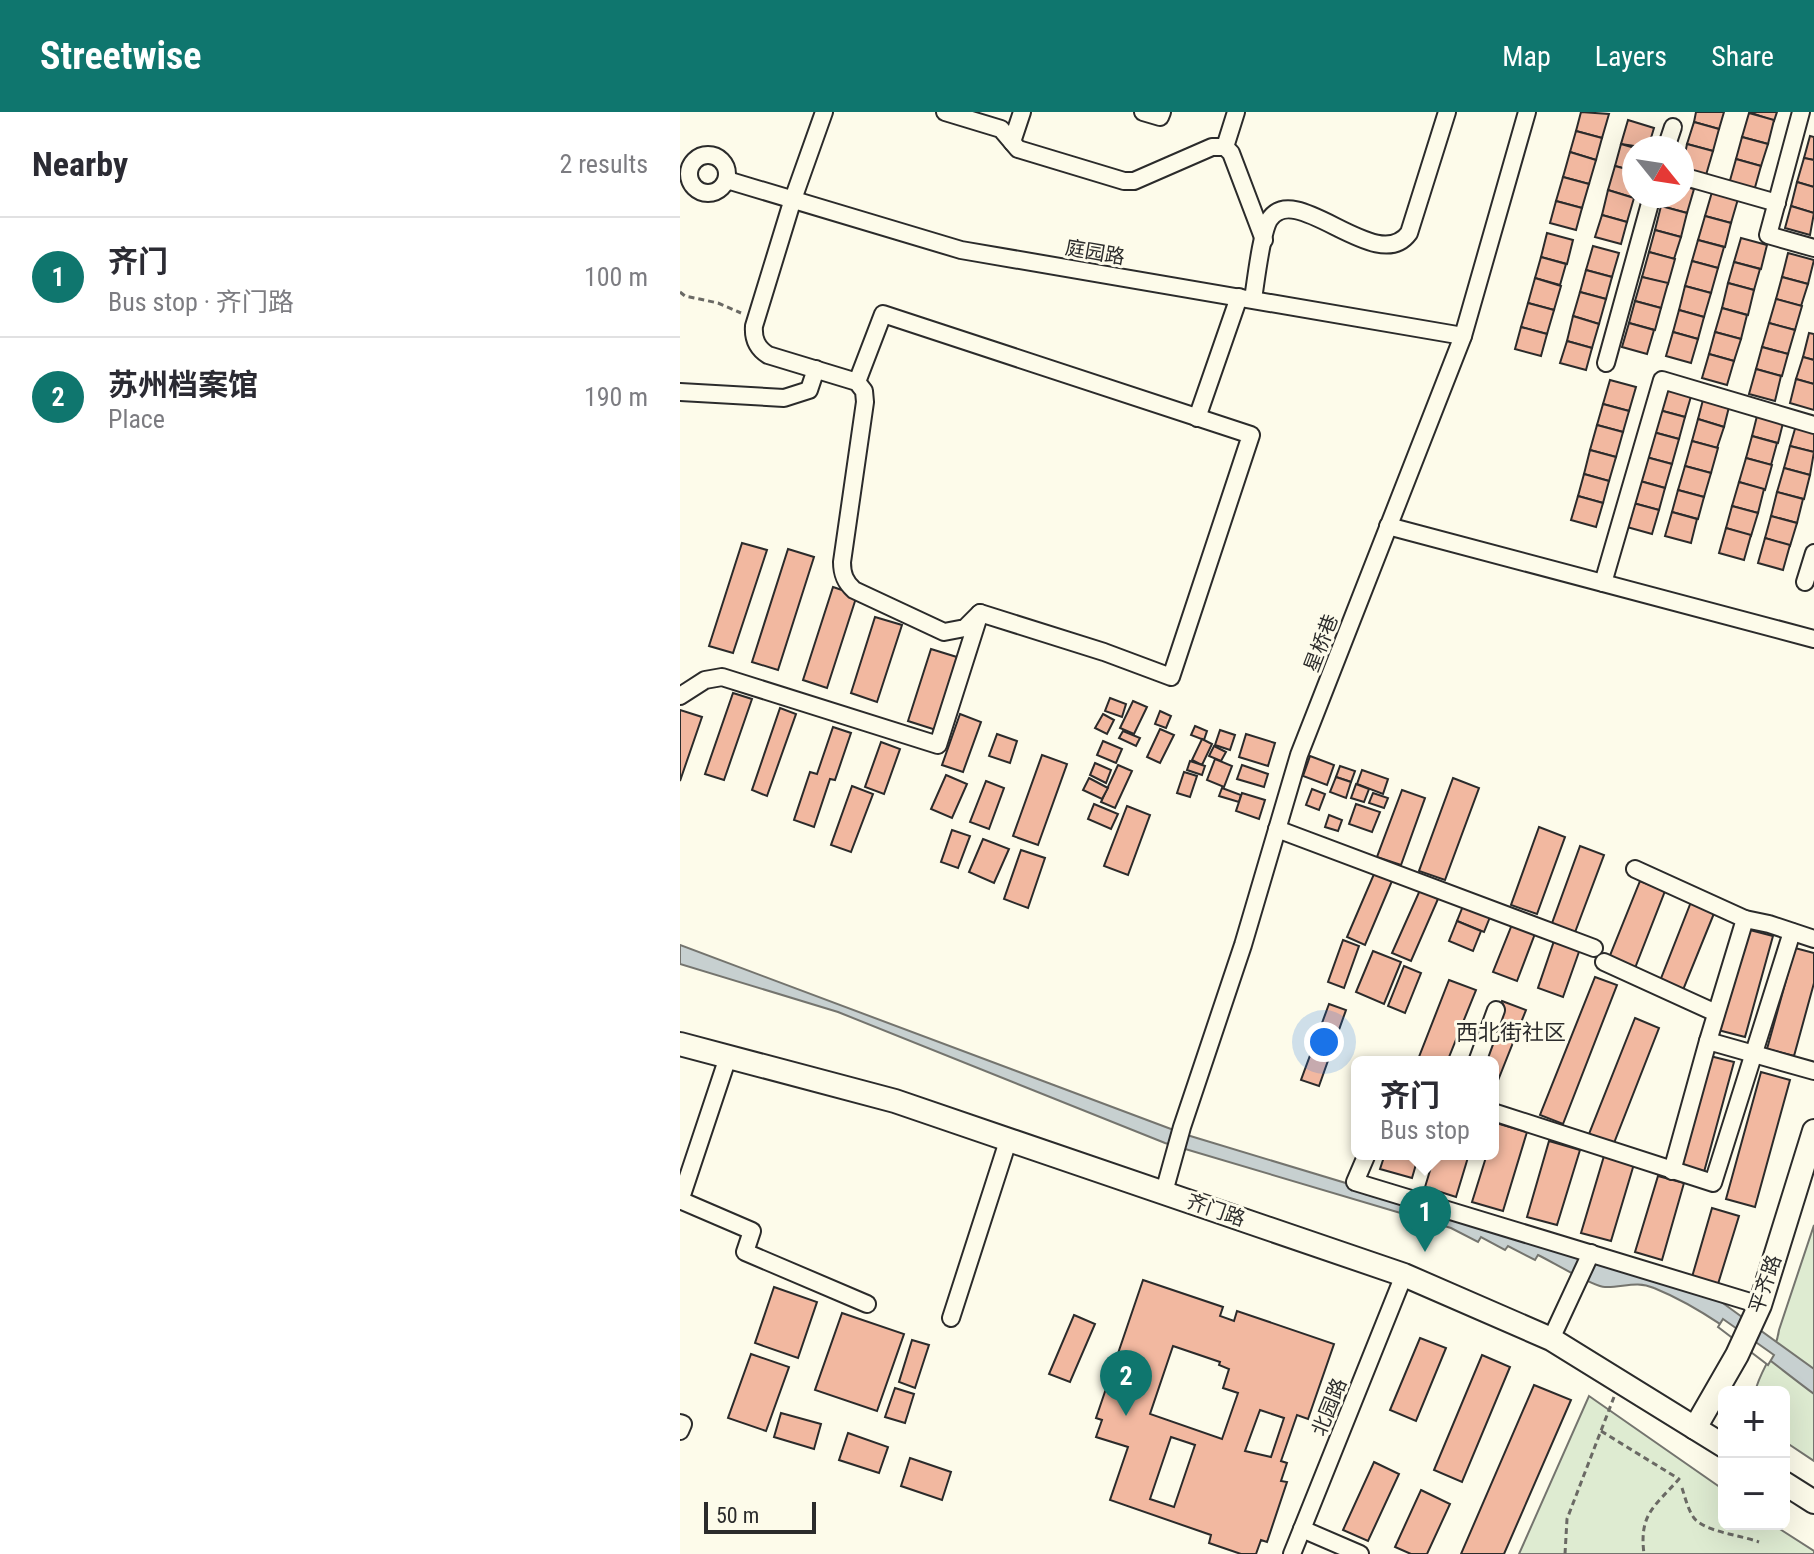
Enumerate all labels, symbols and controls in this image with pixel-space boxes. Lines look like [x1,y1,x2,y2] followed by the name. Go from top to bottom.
[40,34,201,78] text: Streetwise
[1502,40,1551,73] text: Map
[1595,40,1667,73] text: Layers
[1711,40,1774,73] text: Share
[1622,136,1694,208] north arrow
[32,144,128,184] text: Nearby
[559,149,648,179] text: 2 results
[1063,235,1127,269] street label: 庭园路
[108,244,168,279] text: 齐门
[51,262,65,292] text: 1
[584,262,648,292] text: 100 m
[108,287,294,317] text: Bus stop · 齐门路
[108,367,258,402] text: 苏州档案馆
[51,382,65,412] text: 2
[584,382,648,412] text: 190 m
[108,404,165,434] text: Place
[1299,611,1343,675] street label: 星桥巷
[1456,1020,1566,1045] district label: 西北街社区
[1304,1022,1344,1062] your location
[1351,1056,1499,1160] popup
[1380,1078,1440,1113] text: 齐门
[1380,1115,1470,1145] text: Bus stop
[1399,1186,1451,1252] pin: 1
[1184,1189,1248,1231] street label: 齐门路
[1744,1252,1786,1316] street label: 平齐路
[1100,1350,1152,1416] pin: 2
[1307,1375,1351,1439] street label: 北园路
[1718,1386,1790,1530] map controls
[1718,1386,1790,1458] button: +
[1718,1458,1790,1530] button: −
[704,1498,816,1534] scale bar
[716,1503,759,1528] text: 50 m

